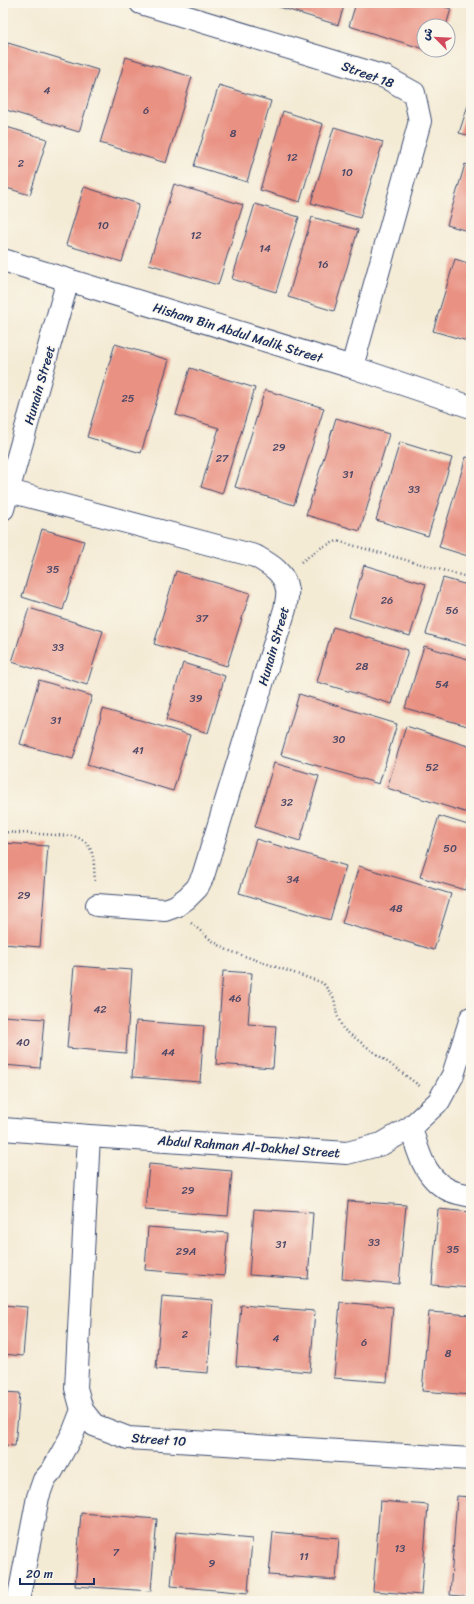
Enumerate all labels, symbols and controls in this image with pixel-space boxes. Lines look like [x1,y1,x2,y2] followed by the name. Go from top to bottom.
[416,18,456,58] north arrow
[416,25,438,44] text: ش
[338,54,398,95] street label: Street 18
[44,81,51,100] house number: 4
[143,101,149,120] house number: 6
[230,124,237,143] house number: 8
[286,148,298,167] house number: 12
[18,154,25,173] house number: 2
[341,163,353,182] house number: 10
[97,216,109,235] house number: 10
[190,226,202,245] house number: 12
[259,239,271,258] house number: 14
[318,255,328,274] house number: 16
[150,296,326,370] street label: Hisham Bin Abdul Malik Street
[17,343,62,427] street label: Hunain Street
[121,389,135,408] house number: 25
[272,438,286,457] house number: 29
[216,449,229,468] house number: 27
[343,465,354,484] house number: 31
[408,480,420,499] house number: 33
[47,560,60,579] house number: 35
[381,591,393,610] house number: 26
[446,601,458,620] house number: 56
[251,604,296,688] street label: Hunain Street
[196,609,209,628] house number: 37
[52,638,64,657] house number: 33
[356,657,369,676] house number: 28
[435,675,449,694] house number: 54
[190,689,203,708] house number: 39
[51,711,62,730] house number: 31
[333,730,346,749] house number: 30
[132,741,144,760] house number: 41
[425,758,439,777] house number: 52
[281,793,294,812] house number: 32
[443,839,457,858] house number: 50
[287,870,300,889] house number: 34
[17,886,31,905] house number: 29
[389,899,403,918] house number: 48
[228,989,242,1008] house number: 46
[93,1000,107,1019] house number: 42
[16,1033,30,1052] house number: 40
[161,1043,175,1062] house number: 44
[156,1129,341,1164] street label: Abdul Rahman Al-Dakhel Street
[181,1181,195,1200] house number: 29
[368,1233,380,1252] house number: 33
[276,1235,287,1254] house number: 31
[447,1240,460,1259] house number: 35
[176,1242,196,1261] house number: 29A
[182,1325,189,1344] house number: 2
[273,1329,280,1348] house number: 4
[361,1333,367,1352] house number: 6
[445,1344,452,1363] house number: 8
[131,1426,187,1453] street label: Street 10
[395,1539,405,1558] house number: 13
[113,1543,120,1562] house number: 7
[299,1547,309,1566] house number: 11
[209,1554,216,1573] house number: 9
[20,1560,94,1586] scale bar
[26,1563,53,1585] text: 20 m

